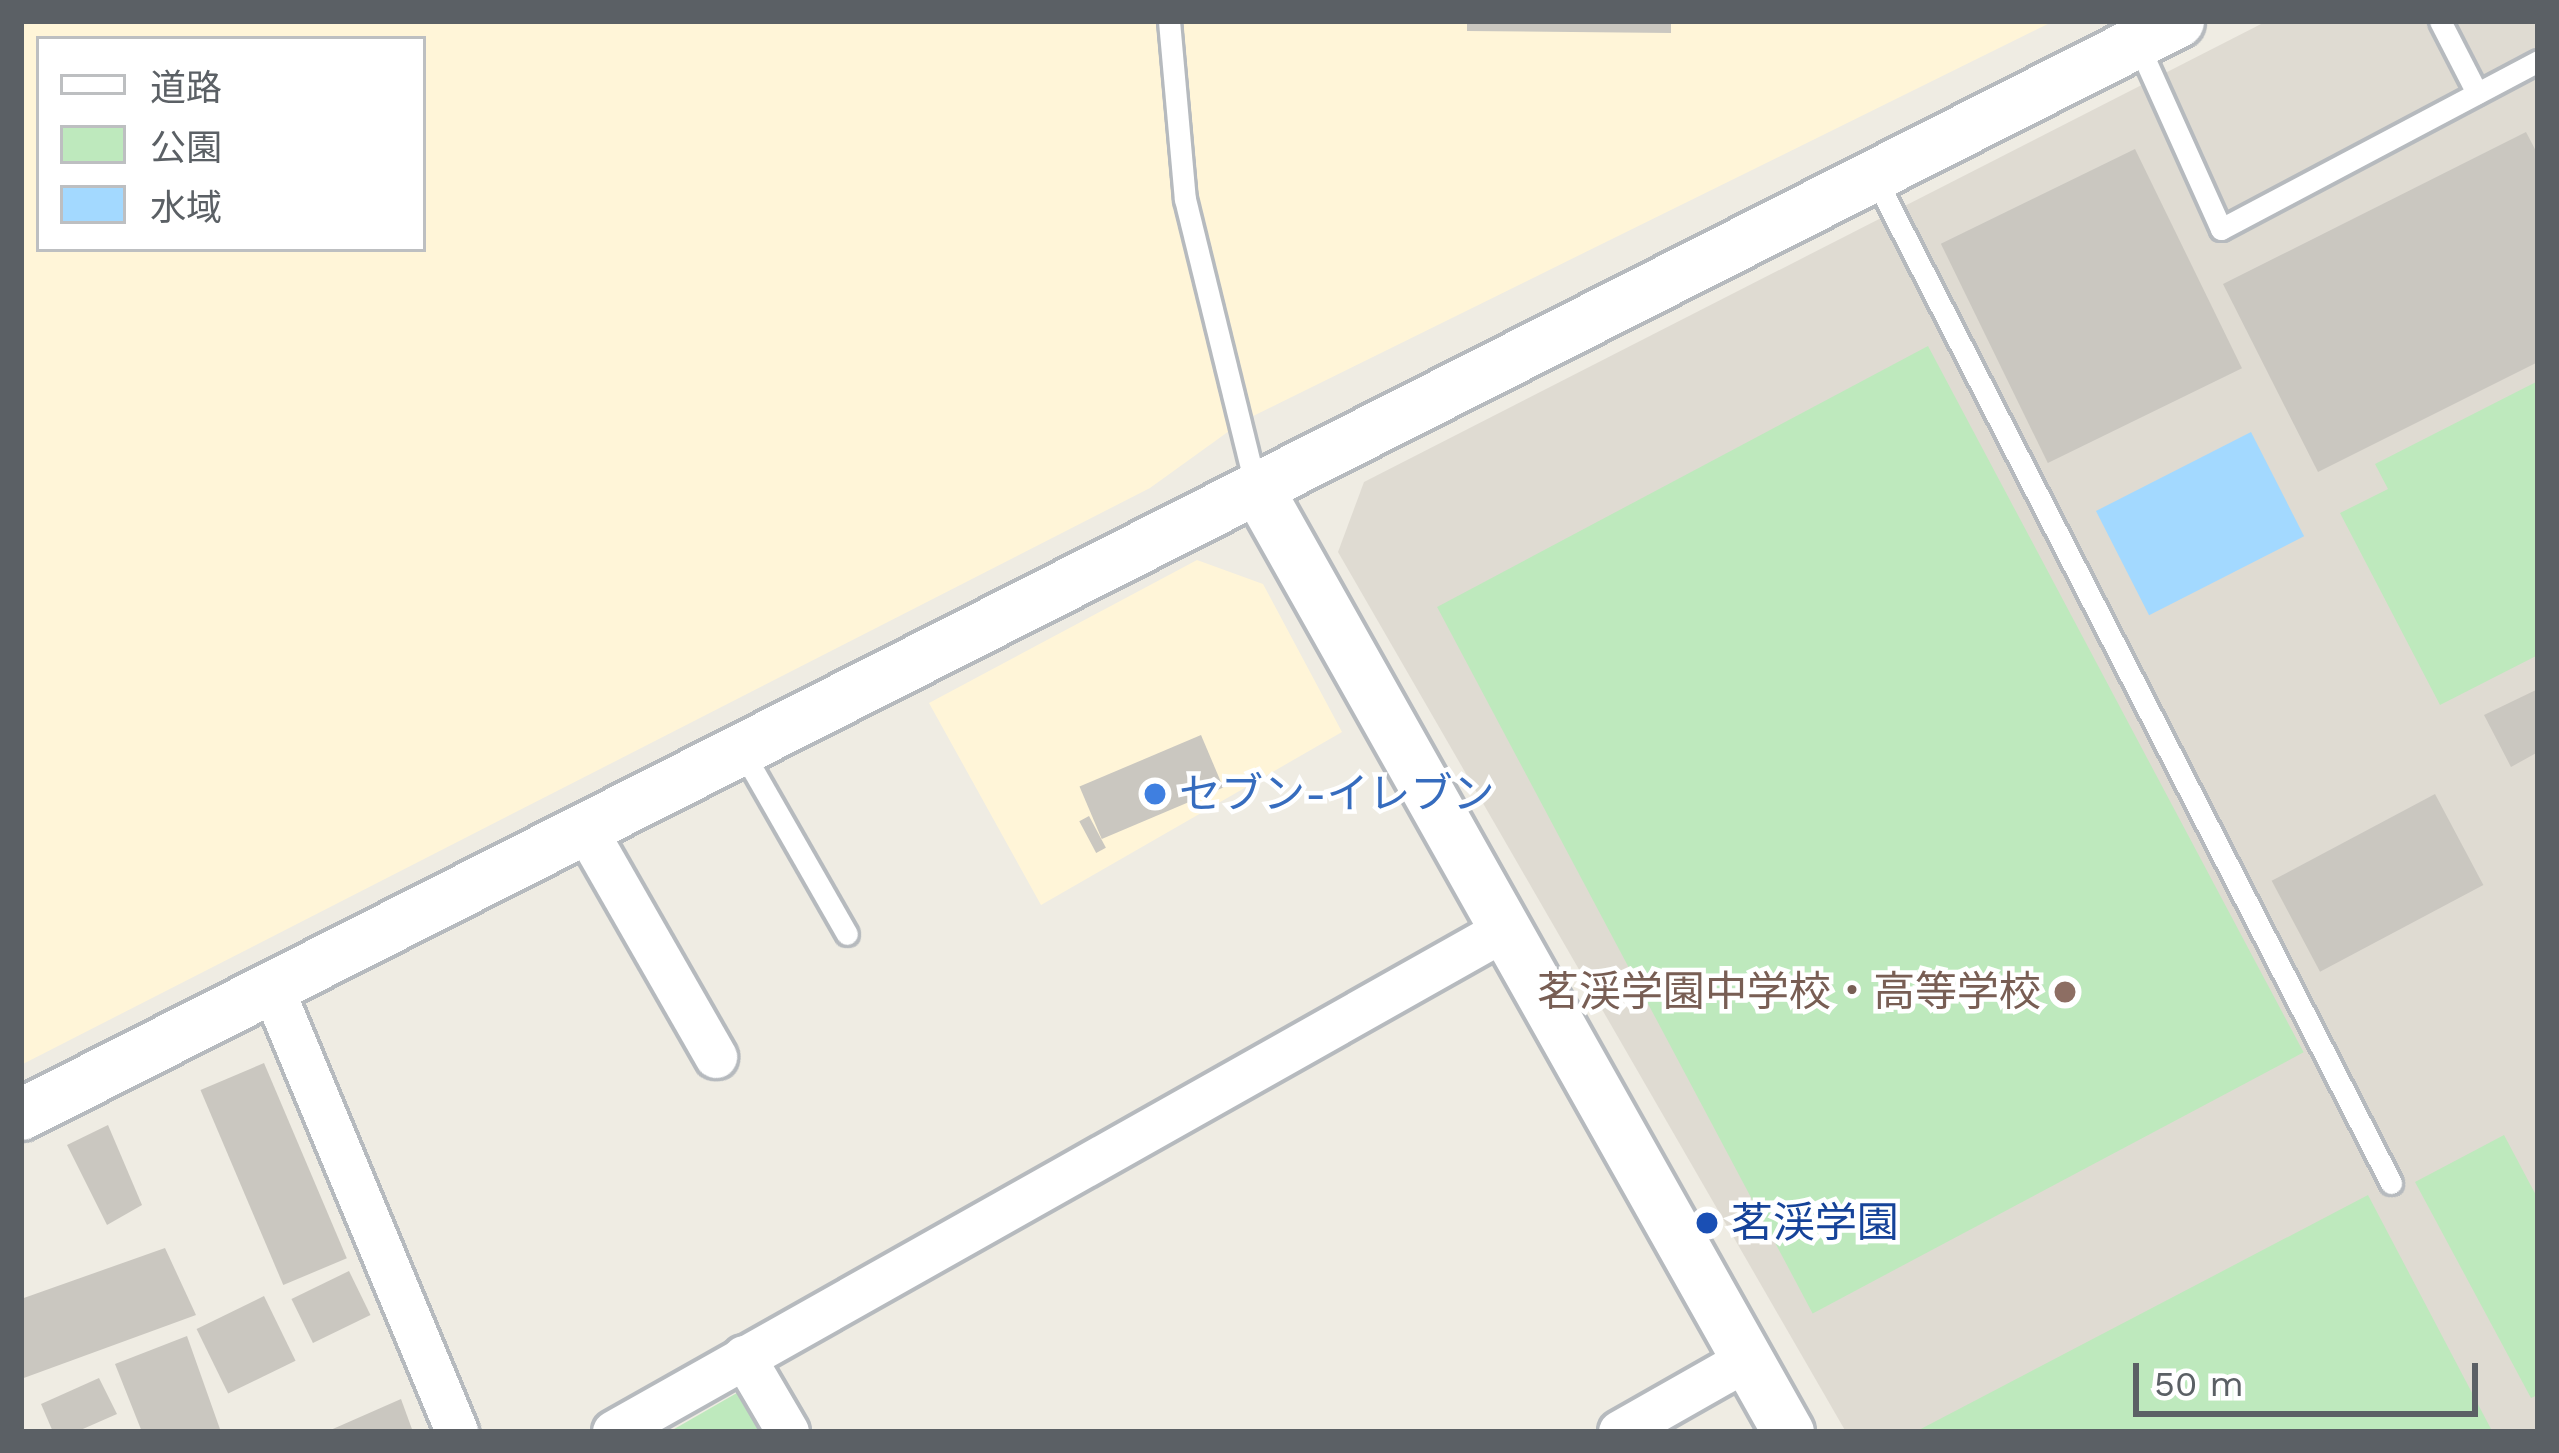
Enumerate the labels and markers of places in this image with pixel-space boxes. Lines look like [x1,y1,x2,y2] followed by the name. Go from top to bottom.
[1179,769,1494,819] place label: セブン-イレブン
[1142,781,1168,807] marker: セブン-イレブン
[1537,967,2041,1017] place label: 茗渓学園中学校・高等学校
[2052,979,2078,1005] marker: 茗渓学園中学校・高等学校
[1731,1198,1899,1248] place label: 茗渓学園
[1694,1210,1720,1236] marker: 茗渓学園

